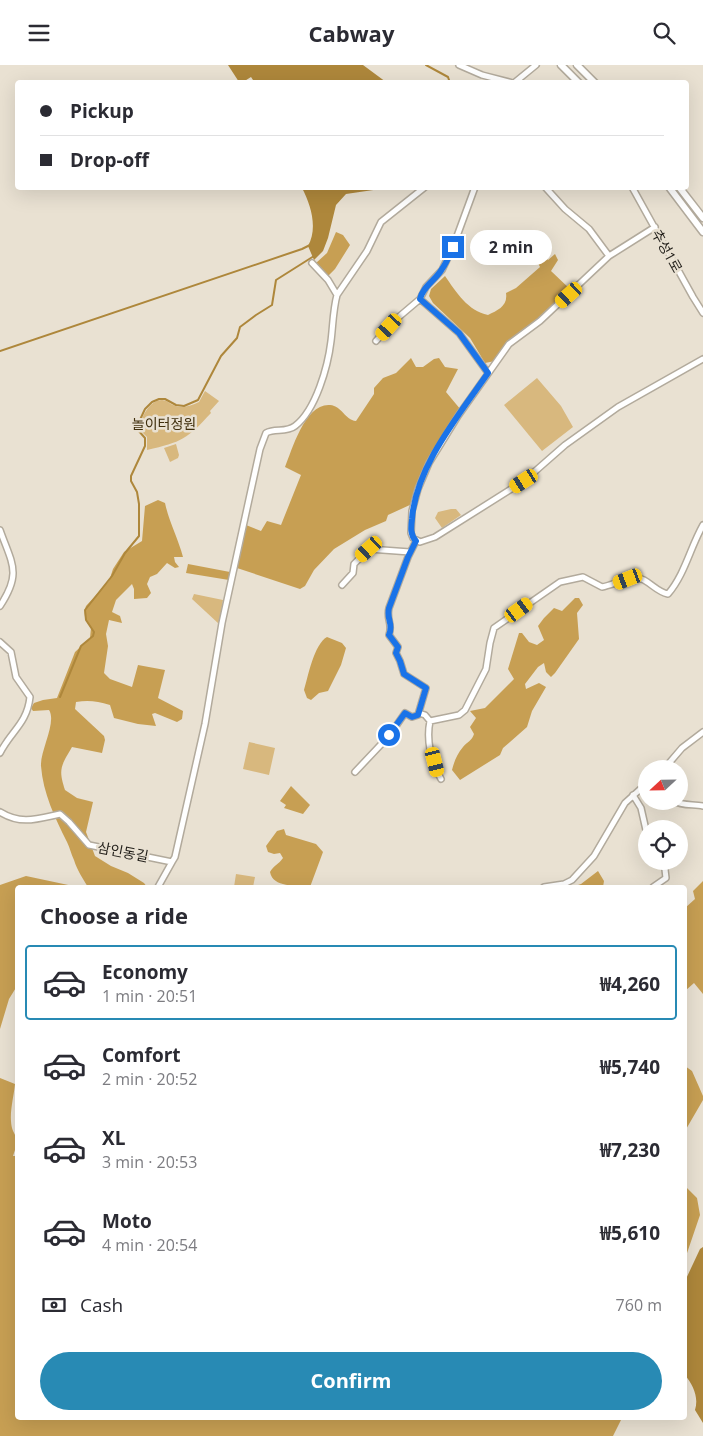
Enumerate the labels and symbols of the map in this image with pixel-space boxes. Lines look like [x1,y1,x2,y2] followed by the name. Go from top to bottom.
[648,226,687,276] street label: 추성1로
[470,229,553,265] callout: 2 min
[442,236,464,258] route end
[552,279,585,311] car
[373,311,404,343] car
[132,414,196,433] park label: 놀이터정원
[507,467,540,495] car
[352,533,385,565] car
[611,567,644,591] car
[502,595,535,625] car
[378,724,400,746] route start
[424,746,445,778] car
[638,760,688,810] north arrow
[96,837,150,866] street label: 삼인동길

